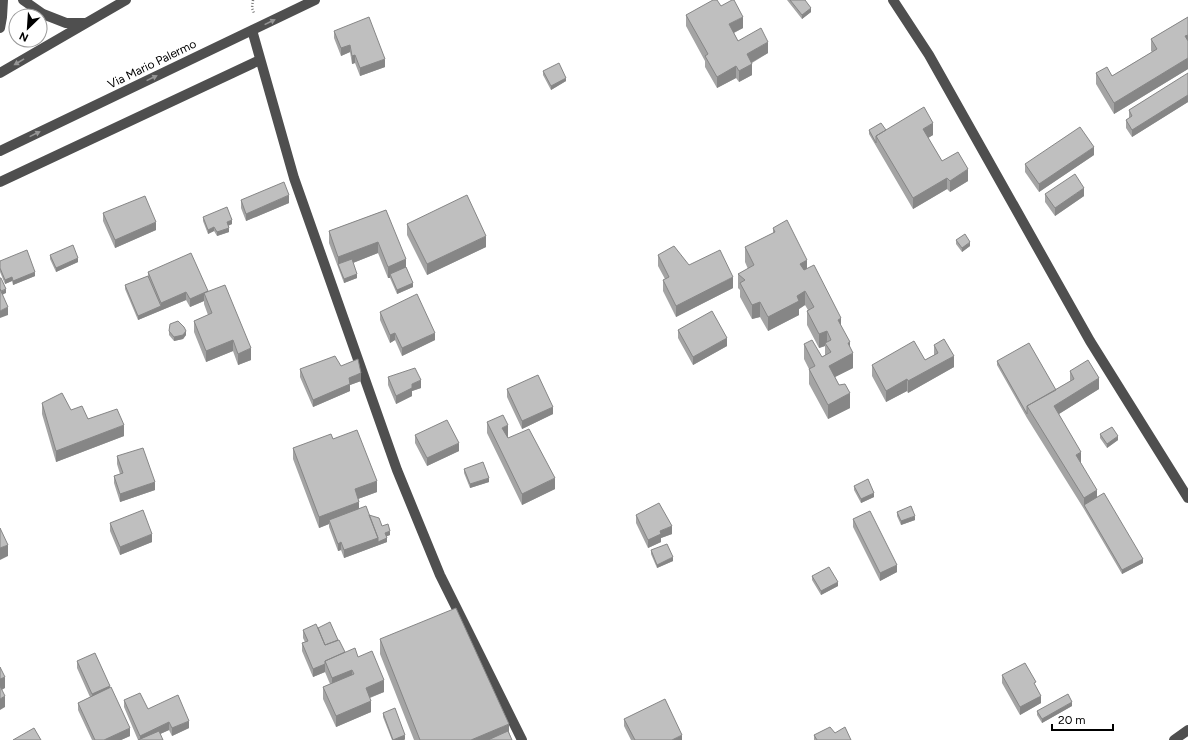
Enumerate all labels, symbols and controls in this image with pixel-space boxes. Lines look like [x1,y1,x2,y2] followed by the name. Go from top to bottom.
[8,8,48,48] north arrow
[264,19,275,25] one-way arrow
[17,29,31,44] text: N
[106,37,199,91] street label: Via Mario Palermo
[13,58,25,65] one-way arrow
[147,75,158,81] one-way arrow
[29,131,41,137] one-way arrow
[1052,706,1113,732] scale bar
[1058,713,1086,727] text: 20 m

